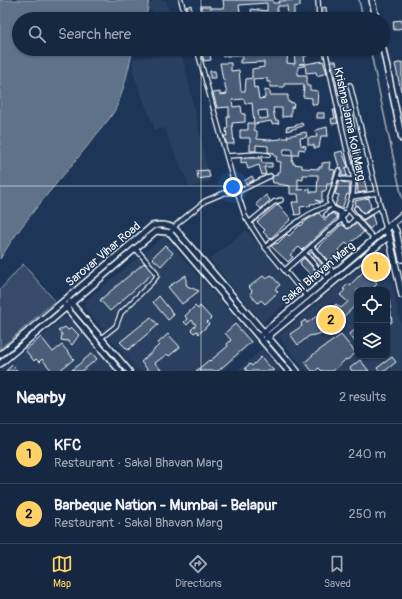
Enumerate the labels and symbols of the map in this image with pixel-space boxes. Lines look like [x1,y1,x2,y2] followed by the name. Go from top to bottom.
[330,66,369,182] street label: Krishna Jama Koli Marg
[223,177,243,197] your location
[63,219,144,290] street label: Sarovar Vihar Road
[279,238,358,308] street label: Sakal Bhavan Marg
[363,252,389,282] pin: 1
[318,305,344,335] pin: 2

